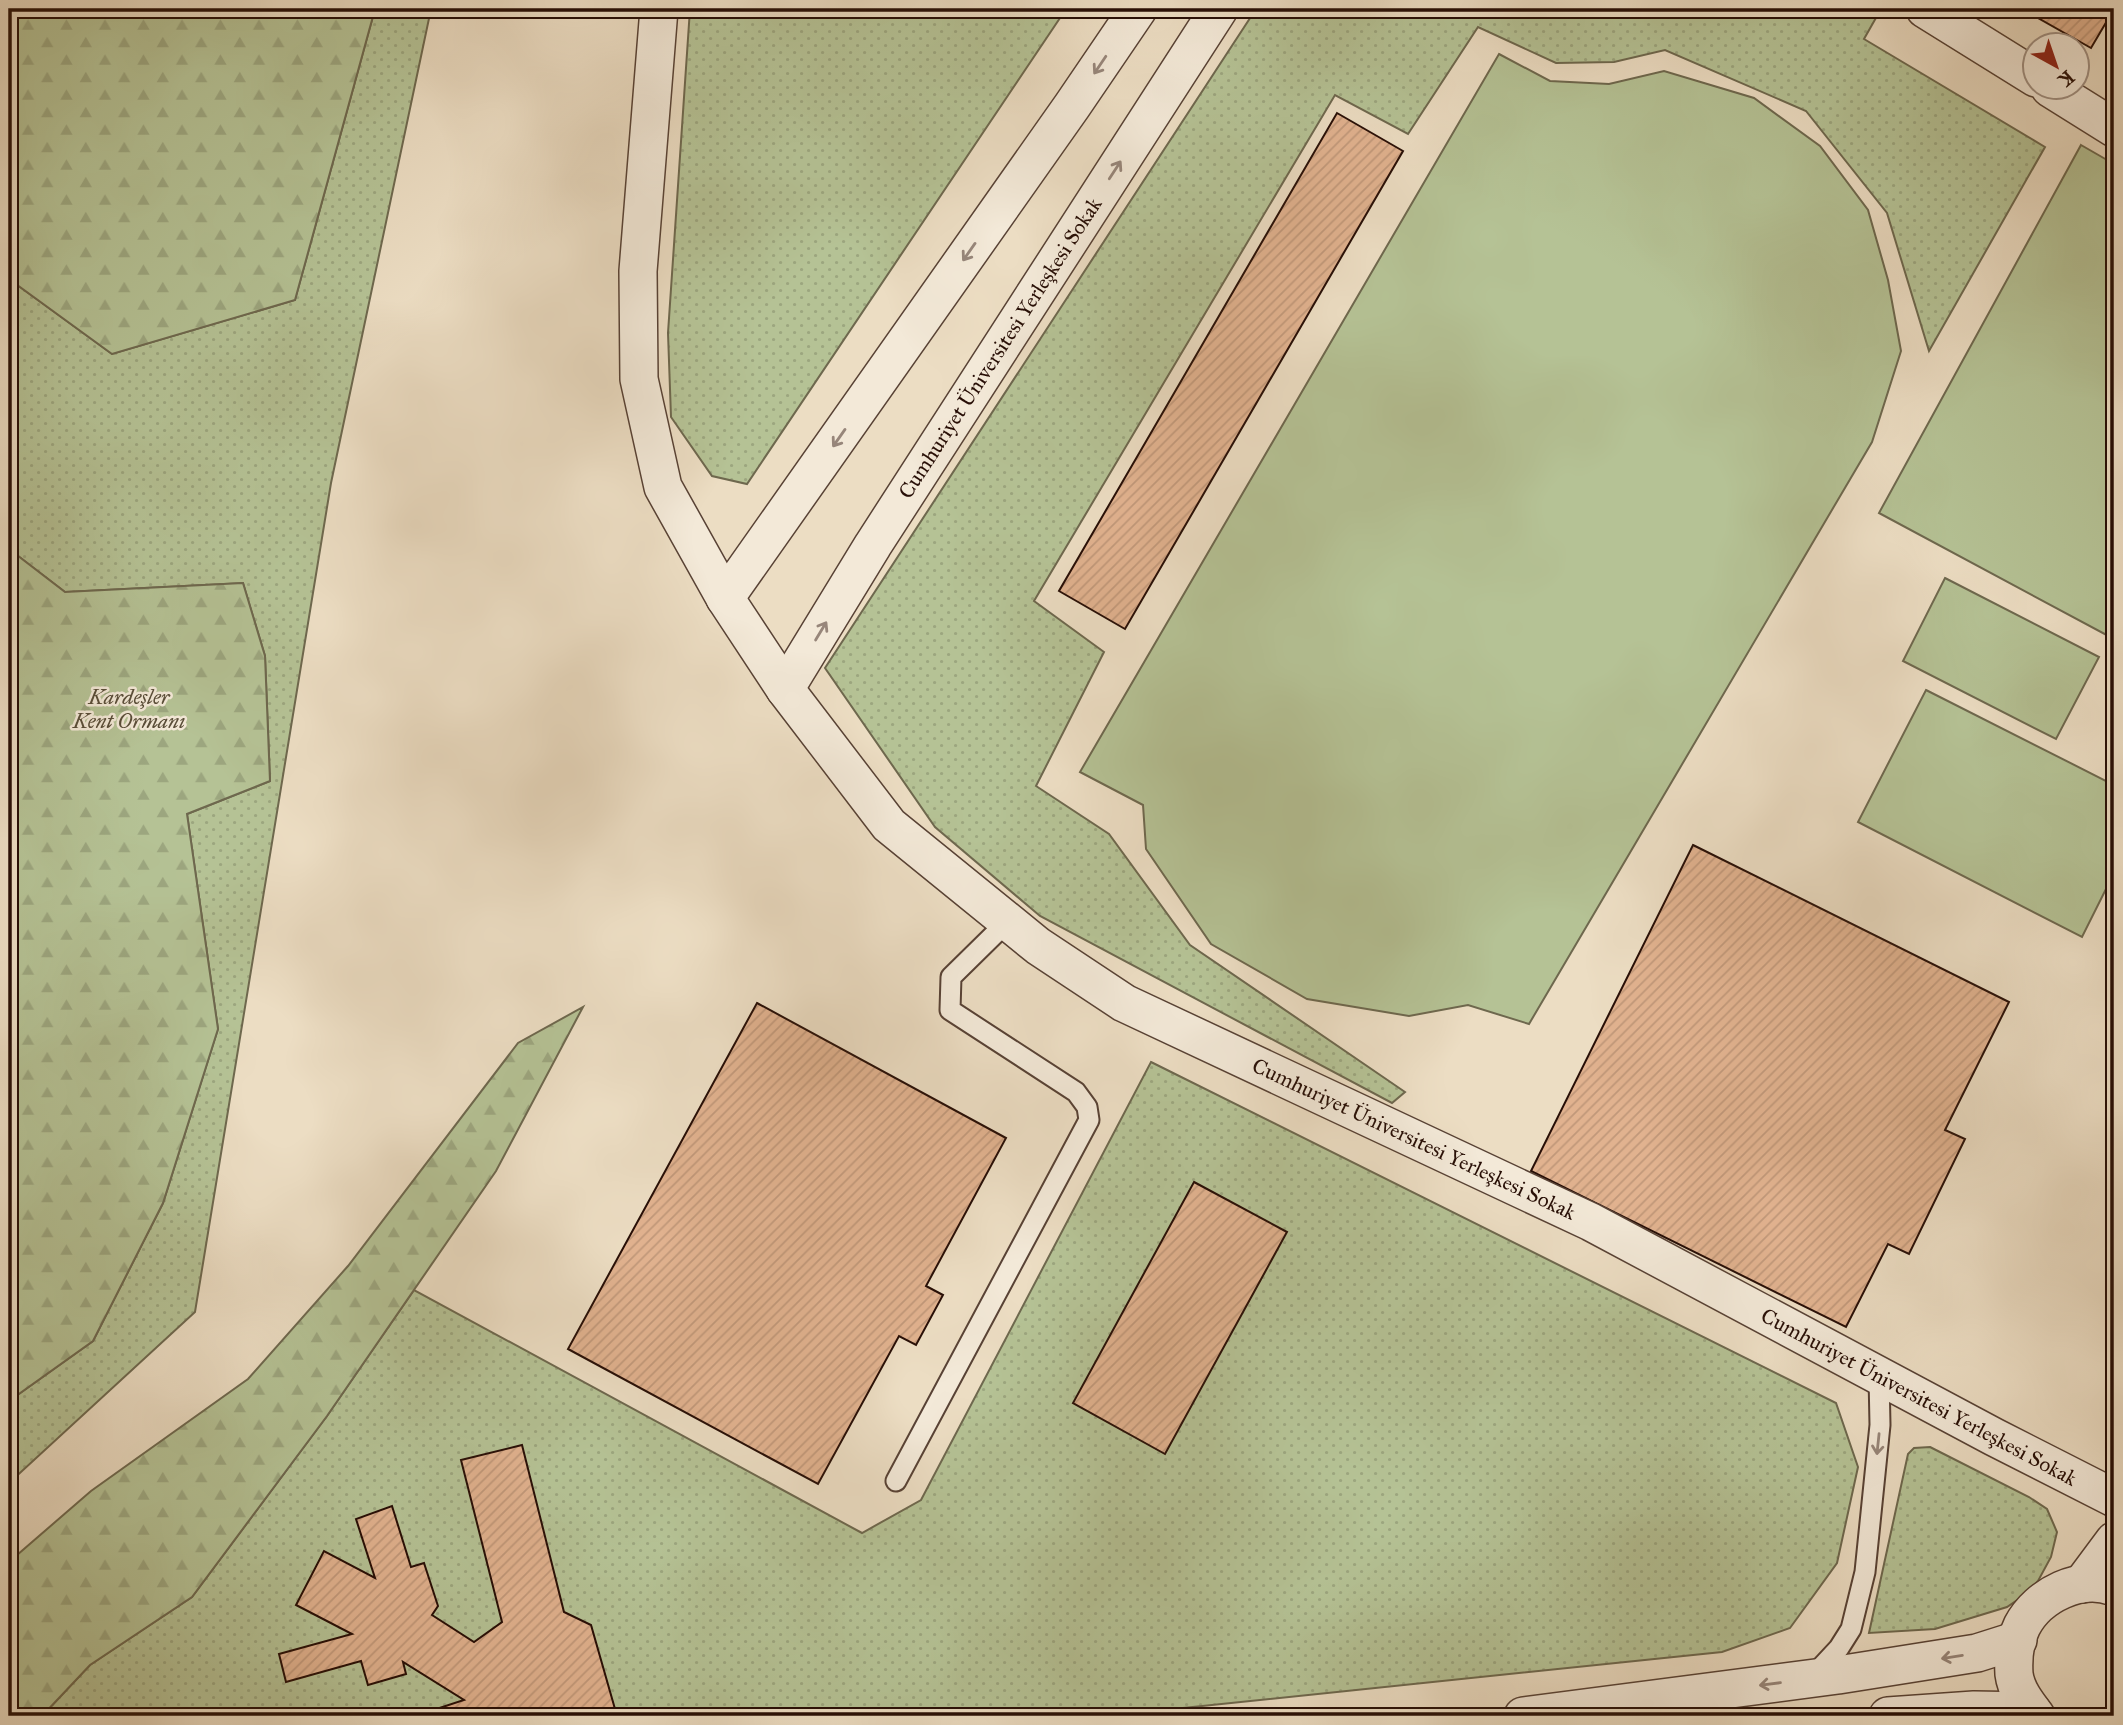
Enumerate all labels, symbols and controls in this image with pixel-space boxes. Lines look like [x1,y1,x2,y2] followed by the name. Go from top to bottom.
[2022,32,2092,102] north arrow
[1092,55,1107,74] one-way arrow
[2053,65,2079,93] text: K
[1108,161,1122,181] one-way arrow
[893,192,1107,504] street label: Cumhuriyet Üniversitesi Yerleşkesi Sokak
[962,242,976,261] one-way arrow
[831,428,846,447] one-way arrow
[814,621,828,641] one-way arrow
[72,684,185,734] park label: Kardeşler Kent Ormanı
[1248,1052,1580,1226] street label: Cumhuriyet Üniversitesi Yerleşkesi Sokak
[1757,1302,2082,1492] street label: Cumhuriyet Üniversitesi Yerleşkesi Sokak
[1872,1432,1885,1455] one-way arrow
[1941,1651,1964,1664] one-way arrow
[1760,1678,1782,1691] one-way arrow

